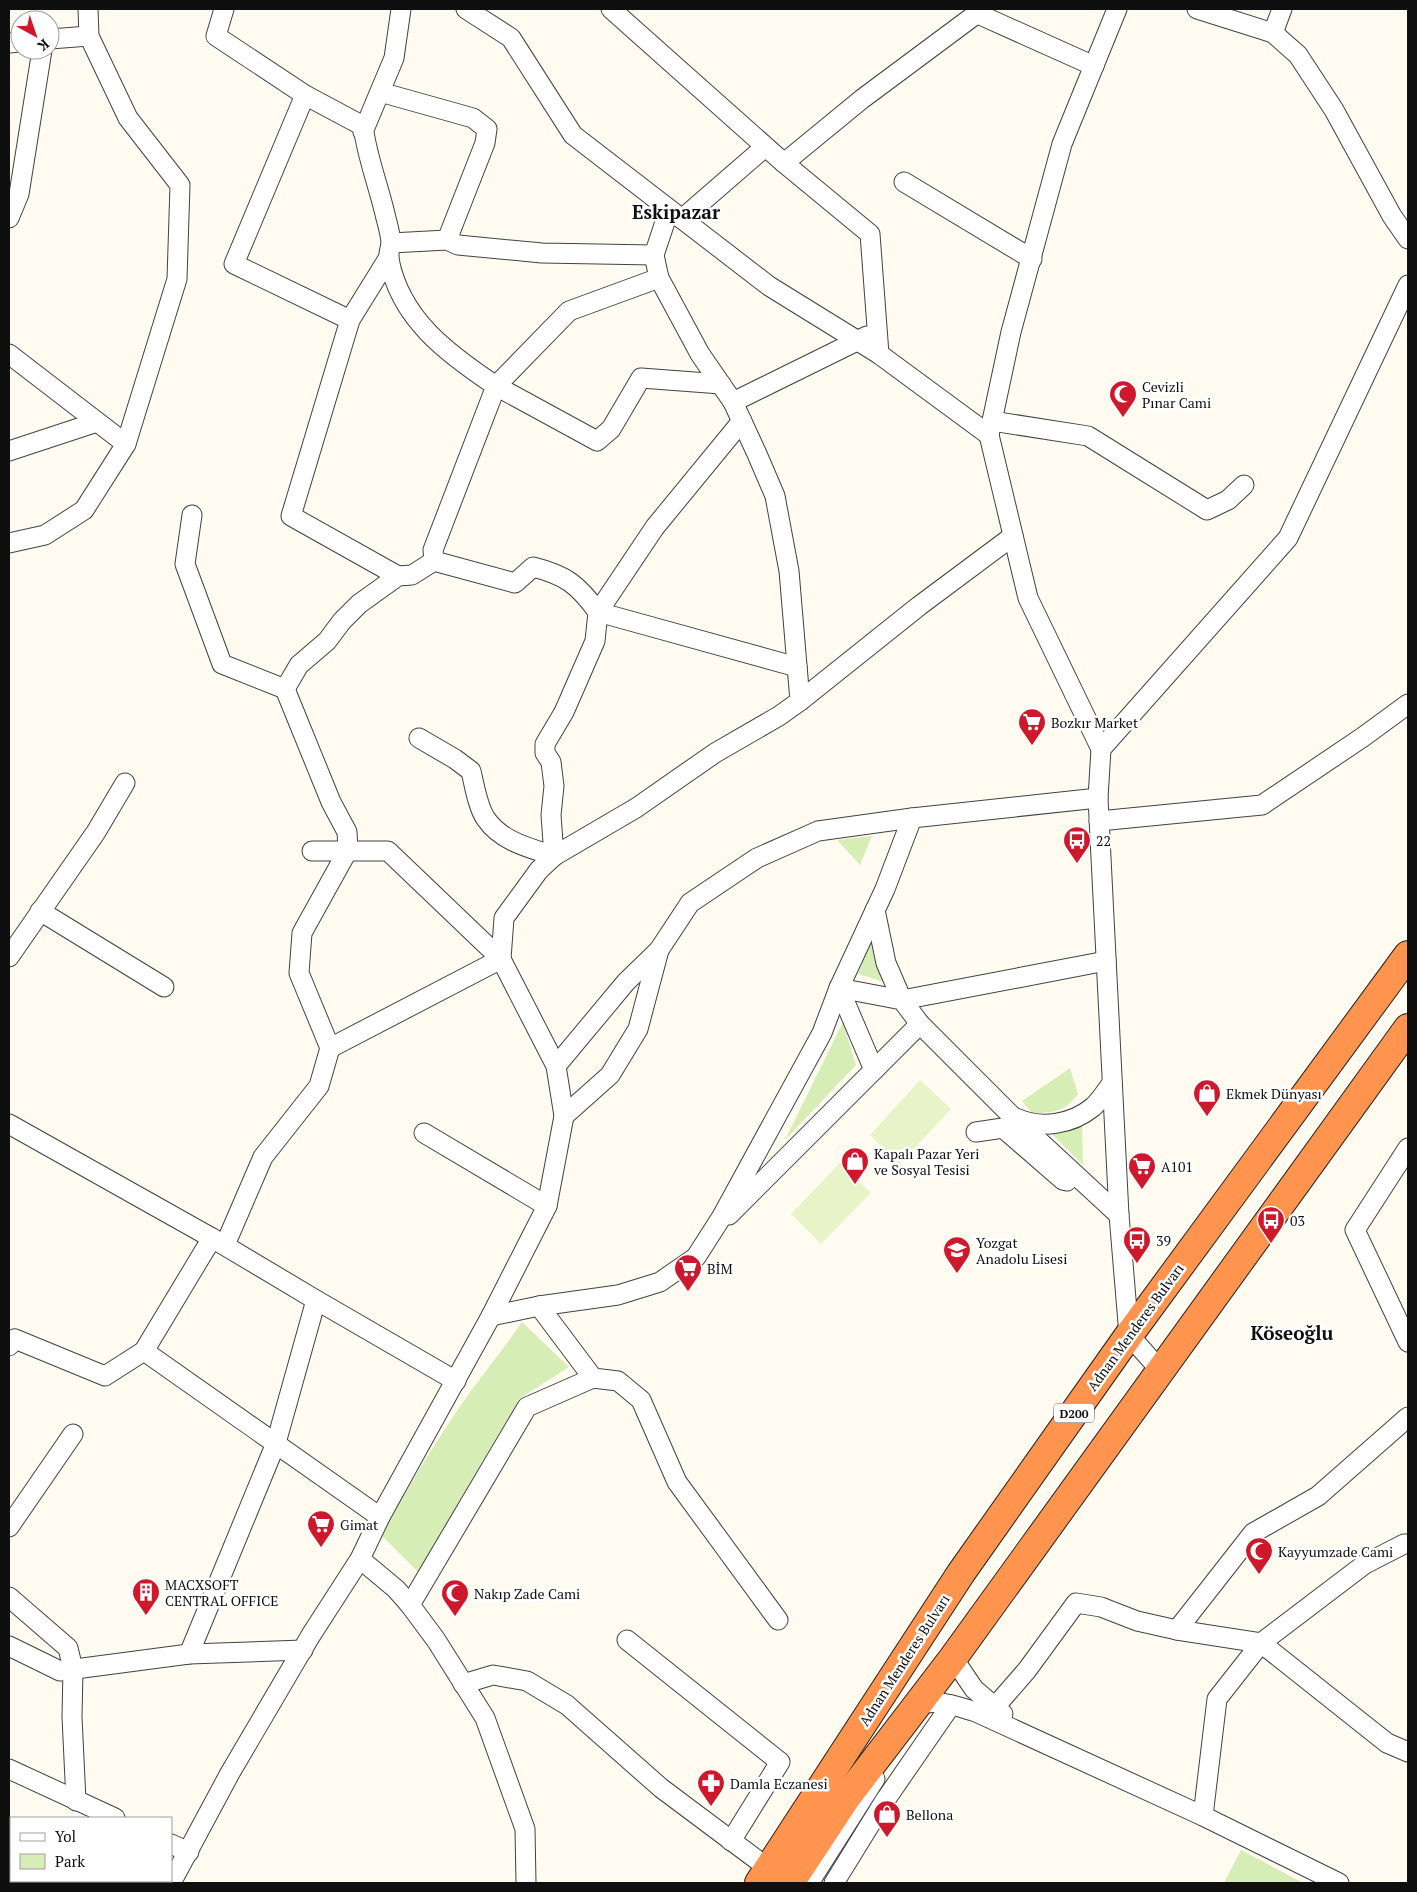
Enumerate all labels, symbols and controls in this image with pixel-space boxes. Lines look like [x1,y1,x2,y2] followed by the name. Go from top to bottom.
[10,10,60,60] north arrow
[34,35,54,56] text: K
[632,199,721,224] district label: Eskipazar
[1142,377,1211,412] place label: Cevizli Pınar Cami
[1108,379,1138,418] mosque icon: Cevizli Pınar Cami
[1017,707,1047,746] supermarket icon: Bozkır Market
[1051,713,1139,732] place label: Bozkır Market
[1062,825,1092,864] bus stop icon: 22
[1096,831,1111,850] place label: 22
[1192,1078,1222,1117] shop icon: Ekmek Dünyası
[1226,1084,1322,1103] place label: Ekmek Dünyası
[873,1144,979,1179] place label: Kapalı Pazar Yeri ve Sosyal Tesisi
[840,1146,870,1185] shop icon: Kapalı Pazar Yeri ve Sosyal Tesisi
[1127,1151,1157,1190] supermarket icon: A101
[1161,1157,1193,1176] place label: A101
[1256,1205,1286,1244] bus stop icon: 03
[1290,1211,1305,1230] place label: 03
[1122,1225,1152,1264] bus stop icon: 39
[1156,1231,1171,1250] place label: 39
[976,1233,1067,1268] place label: Yozgat Anadolu Lisesi
[942,1235,972,1274] school or university icon: Yozgat Anadolu Lisesi
[673,1253,703,1292] supermarket icon: BİM
[707,1259,733,1278] place label: BİM
[1082,1259,1188,1395] street label: Adnan Menderes Bulvarı
[1251,1320,1334,1345] district label: Köseoğlu
[1054,1404,1094,1422] road number: D200
[306,1509,336,1548] supermarket icon: Gimat
[340,1515,379,1534] place label: Gimat
[1244,1536,1274,1575] mosque icon: Kayyumzade Cami
[1278,1542,1393,1561] place label: Kayyumzade Cami
[165,1575,278,1610] place label: MACXSOFT CENTRAL OFFICE
[131,1577,161,1616] building icon: MACXSOFT CENTRAL OFFICE
[440,1578,470,1617] mosque icon: Nakıp Zade Cami
[474,1584,580,1603] place label: Nakıp Zade Cami
[854,1591,954,1729] street label: Adnan Menderes Bulvarı
[696,1768,726,1807] pharmacy icon: Damla Eczanesi
[730,1774,828,1793] place label: Damla Eczanesi
[872,1799,902,1838] shop icon: Bellona
[906,1805,953,1824] place label: Bellona
[10,1817,172,1882] legend
[55,1826,76,1846] text: Yol
[55,1851,85,1871] text: Park

